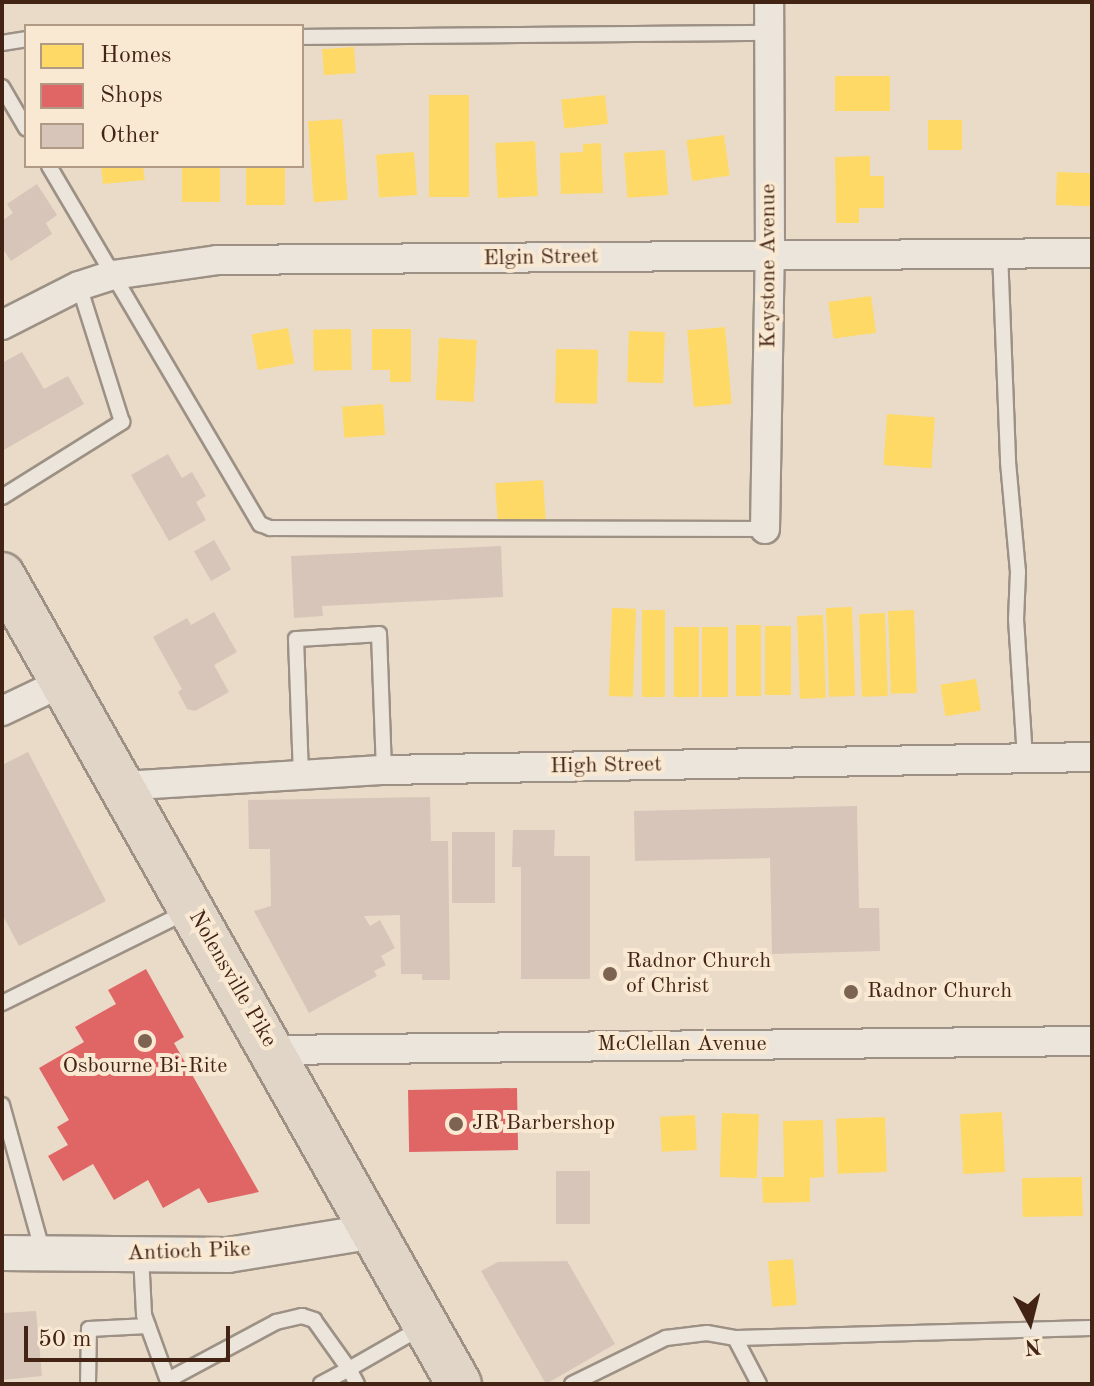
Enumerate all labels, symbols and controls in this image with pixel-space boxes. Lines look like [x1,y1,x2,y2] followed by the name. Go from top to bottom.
[24,24,304,168] legend
[100,44,171,68] text: Homes
[100,84,163,108] text: Shops
[100,124,159,148] text: Other
[756,184,782,348] street label: Keystone Avenue
[483,244,599,272] street label: Elgin Street
[550,752,662,780] street label: High Street
[182,906,282,1052] street label: Nolensville Pike
[626,948,771,1000] place label: Radnor Church of Christ
[601,965,619,983] marker: Radnor Church of Christ
[867,979,1012,1005] place label: Radnor Church
[842,983,860,1001] marker: Radnor Church
[136,1032,154,1050] marker: Osbourne Bi-Rite
[597,1032,767,1058] street label: McClellan Avenue
[63,1054,227,1080] place label: Osbourne Bi-Rite
[472,1111,615,1137] place label: JR Barbershop
[447,1115,465,1133] marker: JR Barbershop
[127,1237,251,1267] street label: Antioch Pike
[990,1282,1070,1362] north arrow
[28,1310,234,1360] scale bar
[38,1328,92,1352] text: 50 m
[1023,1334,1043,1358] text: N

